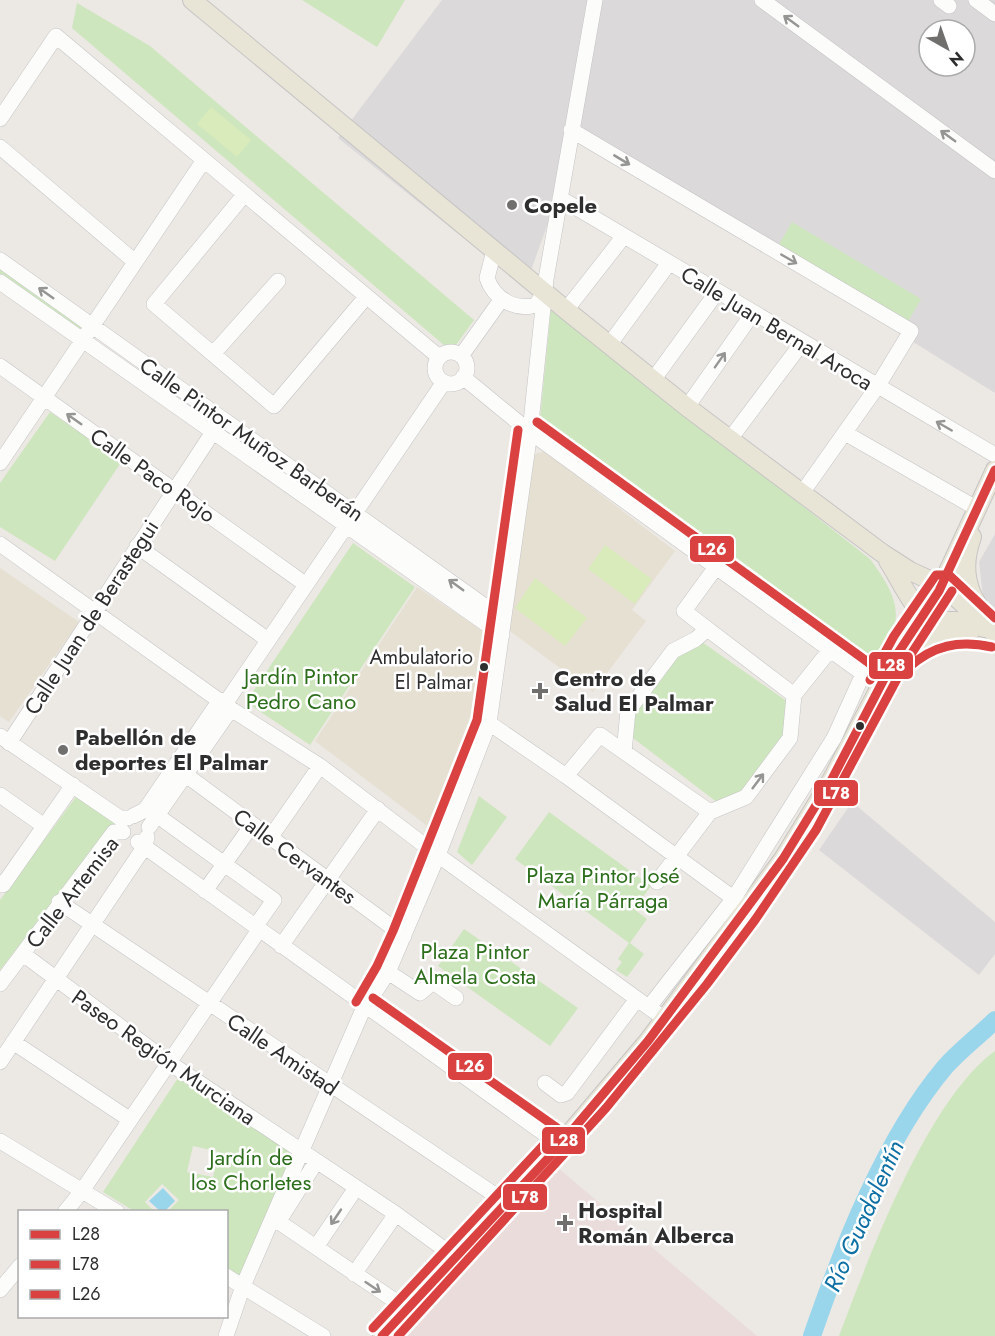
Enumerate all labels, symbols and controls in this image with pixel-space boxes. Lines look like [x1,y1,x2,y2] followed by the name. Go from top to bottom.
[783,15,799,27] one-way arrow
[917,18,977,78] north arrow
[944,46,969,72] text: N
[940,130,956,143] one-way arrow
[613,154,630,166] one-way arrow
[524,189,597,221] place label: Copele
[505,198,519,212] marker: Copele
[780,254,797,266] one-way arrow
[675,258,879,398] street label: Calle Juan Bernal Aroca
[39,287,55,299] one-way arrow
[133,349,371,529] street label: Calle Pintor Muñoz Barberán
[714,353,726,369] one-way arrow
[67,413,83,425] one-way arrow
[84,420,222,530] street label: Calle Paco Rojo
[936,420,953,432] one-way arrow
[16,513,166,721] street label: Calle Juan de Berastegui
[689,535,735,563] line badge: L26
[697,538,727,561] text: L26
[449,579,465,591] one-way arrow
[369,643,473,697] place label: Ambulatorio El Palmar
[868,651,914,680] line badge: L28
[877,654,905,677] text: L28
[241,660,358,717] park label: Jardín Pintor Pedro Cano
[478,661,490,673] marker: Ambulatorio El Palmar
[554,662,714,719] place label: Centro de Salud El Palmar
[531,682,549,700] marker: Centro de Salud El Palmar
[854,720,866,732] unlabelled marker
[75,721,269,778] place label: Pabellón de deportes El Palmar
[56,743,70,757] marker: Pabellón de deportes El Palmar
[751,774,764,790] one-way arrow
[813,779,859,807] line badge: L78
[822,782,850,805] text: L78
[227,800,363,912] street label: Calle Cervantes
[18,829,126,955] street label: Calle Artemisa
[526,859,680,916] park label: Plaza Pintor José María Párraga
[414,935,536,992] park label: Plaza Pintor Almela Costa
[65,981,263,1133] street label: Paseo Región Murciana
[221,1005,345,1103] street label: Calle Amistad
[447,1052,493,1081] line badge: L26
[455,1055,485,1078] text: L26
[541,1126,586,1155] line badge: L28
[550,1129,578,1152] text: L28
[815,1134,913,1297] water label: Río Guadalentín
[191,1141,311,1198] park label: Jardín de los Chorletes
[502,1183,548,1211] line badge: L78
[511,1186,539,1209] text: L78
[578,1194,734,1251] place label: Hospital Román Alberca
[330,1209,342,1225] one-way arrow
[18,1210,228,1318] legend
[556,1214,574,1232] marker: Hospital Román Alberca
[72,1221,100,1247] text: L28
[72,1251,99,1277] text: L78
[72,1281,101,1307] text: L26
[365,1281,381,1293] one-way arrow

